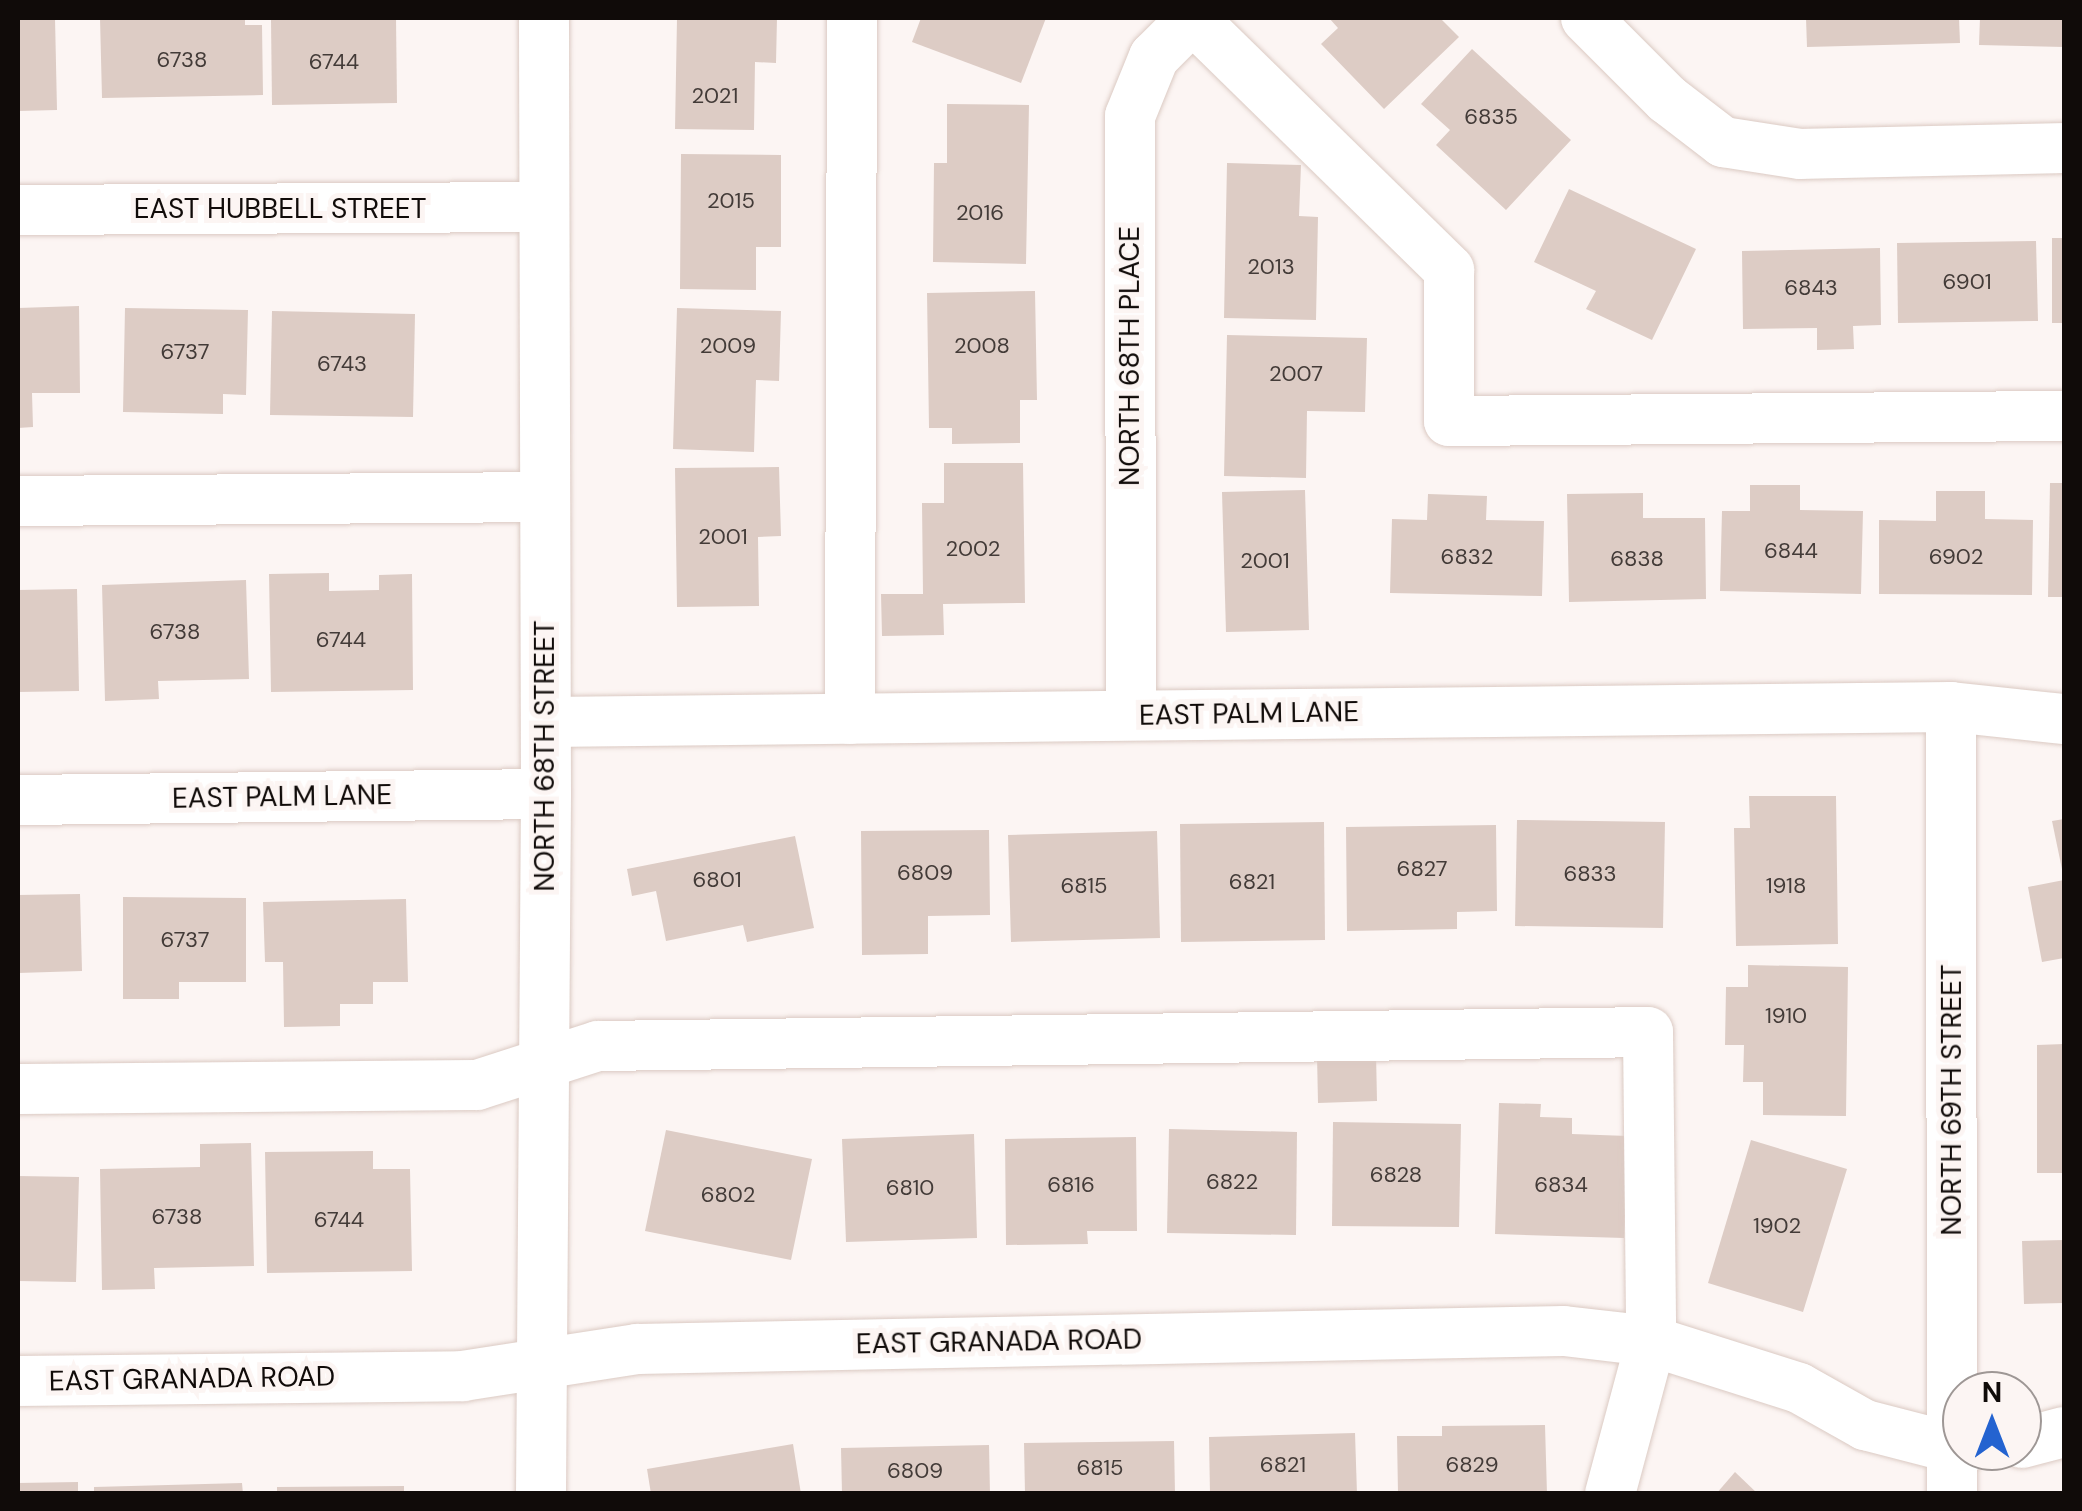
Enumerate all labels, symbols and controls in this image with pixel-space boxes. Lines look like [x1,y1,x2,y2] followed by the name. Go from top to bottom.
[157,47,207,73] house number: 6738
[309,49,359,75] house number: 6744
[692,83,738,109] house number: 2021
[1464,104,1518,130] house number: 6835
[707,188,755,214] house number: 2015
[134,192,426,226] street label: EAST HUBBELL STREET
[956,200,1004,226] house number: 2016
[1113,226,1147,486] street label: NORTH 68TH PLACE
[1247,254,1295,280] house number: 2013
[1942,269,1992,295] house number: 6901
[1784,275,1838,301] house number: 6843
[700,333,756,359] house number: 2009
[954,333,1010,359] house number: 2008
[161,339,209,365] house number: 6737
[317,351,367,377] house number: 6743
[1269,361,1323,387] house number: 2007
[698,524,748,550] house number: 2001
[946,536,1000,562] house number: 2002
[1764,538,1818,564] house number: 6844
[1441,544,1493,570] house number: 6832
[1929,544,1983,570] house number: 6902
[1610,546,1664,572] house number: 6838
[1240,548,1290,574] house number: 2001
[150,619,200,645] house number: 6738
[528,620,562,892] street label: NORTH 68TH STREET
[316,627,366,653] house number: 6744
[1139,695,1359,733] street label: EAST PALM LANE
[172,778,392,816] street label: EAST PALM LANE
[1397,856,1447,882] house number: 6827
[897,860,953,886] house number: 6809
[1563,861,1617,887] house number: 6833
[692,867,742,893] house number: 6801
[1229,869,1275,895] house number: 6821
[1060,873,1108,899] house number: 6815
[1766,873,1806,899] house number: 1918
[161,927,209,953] house number: 6737
[1935,964,1969,1236] street label: NORTH 69TH STREET
[1765,1003,1807,1029] house number: 1910
[1370,1162,1422,1188] house number: 6828
[1206,1169,1258,1195] house number: 6822
[1047,1172,1095,1198] house number: 6816
[1534,1172,1588,1198] house number: 6834
[886,1175,934,1201] house number: 6810
[701,1182,755,1208] house number: 6802
[152,1204,202,1230] house number: 6738
[314,1207,364,1233] house number: 6744
[1753,1213,1801,1239] house number: 1902
[856,1323,1142,1361] street label: EAST GRANADA ROAD
[49,1360,335,1398] street label: EAST GRANADA ROAD
[1942,1371,2042,1471] north arrow
[1982,1374,2002,1411] text: N
[1260,1452,1306,1478] house number: 6821
[1445,1452,1499,1478] house number: 6829
[1076,1455,1124,1481] house number: 6815
[887,1458,943,1484] house number: 6809

